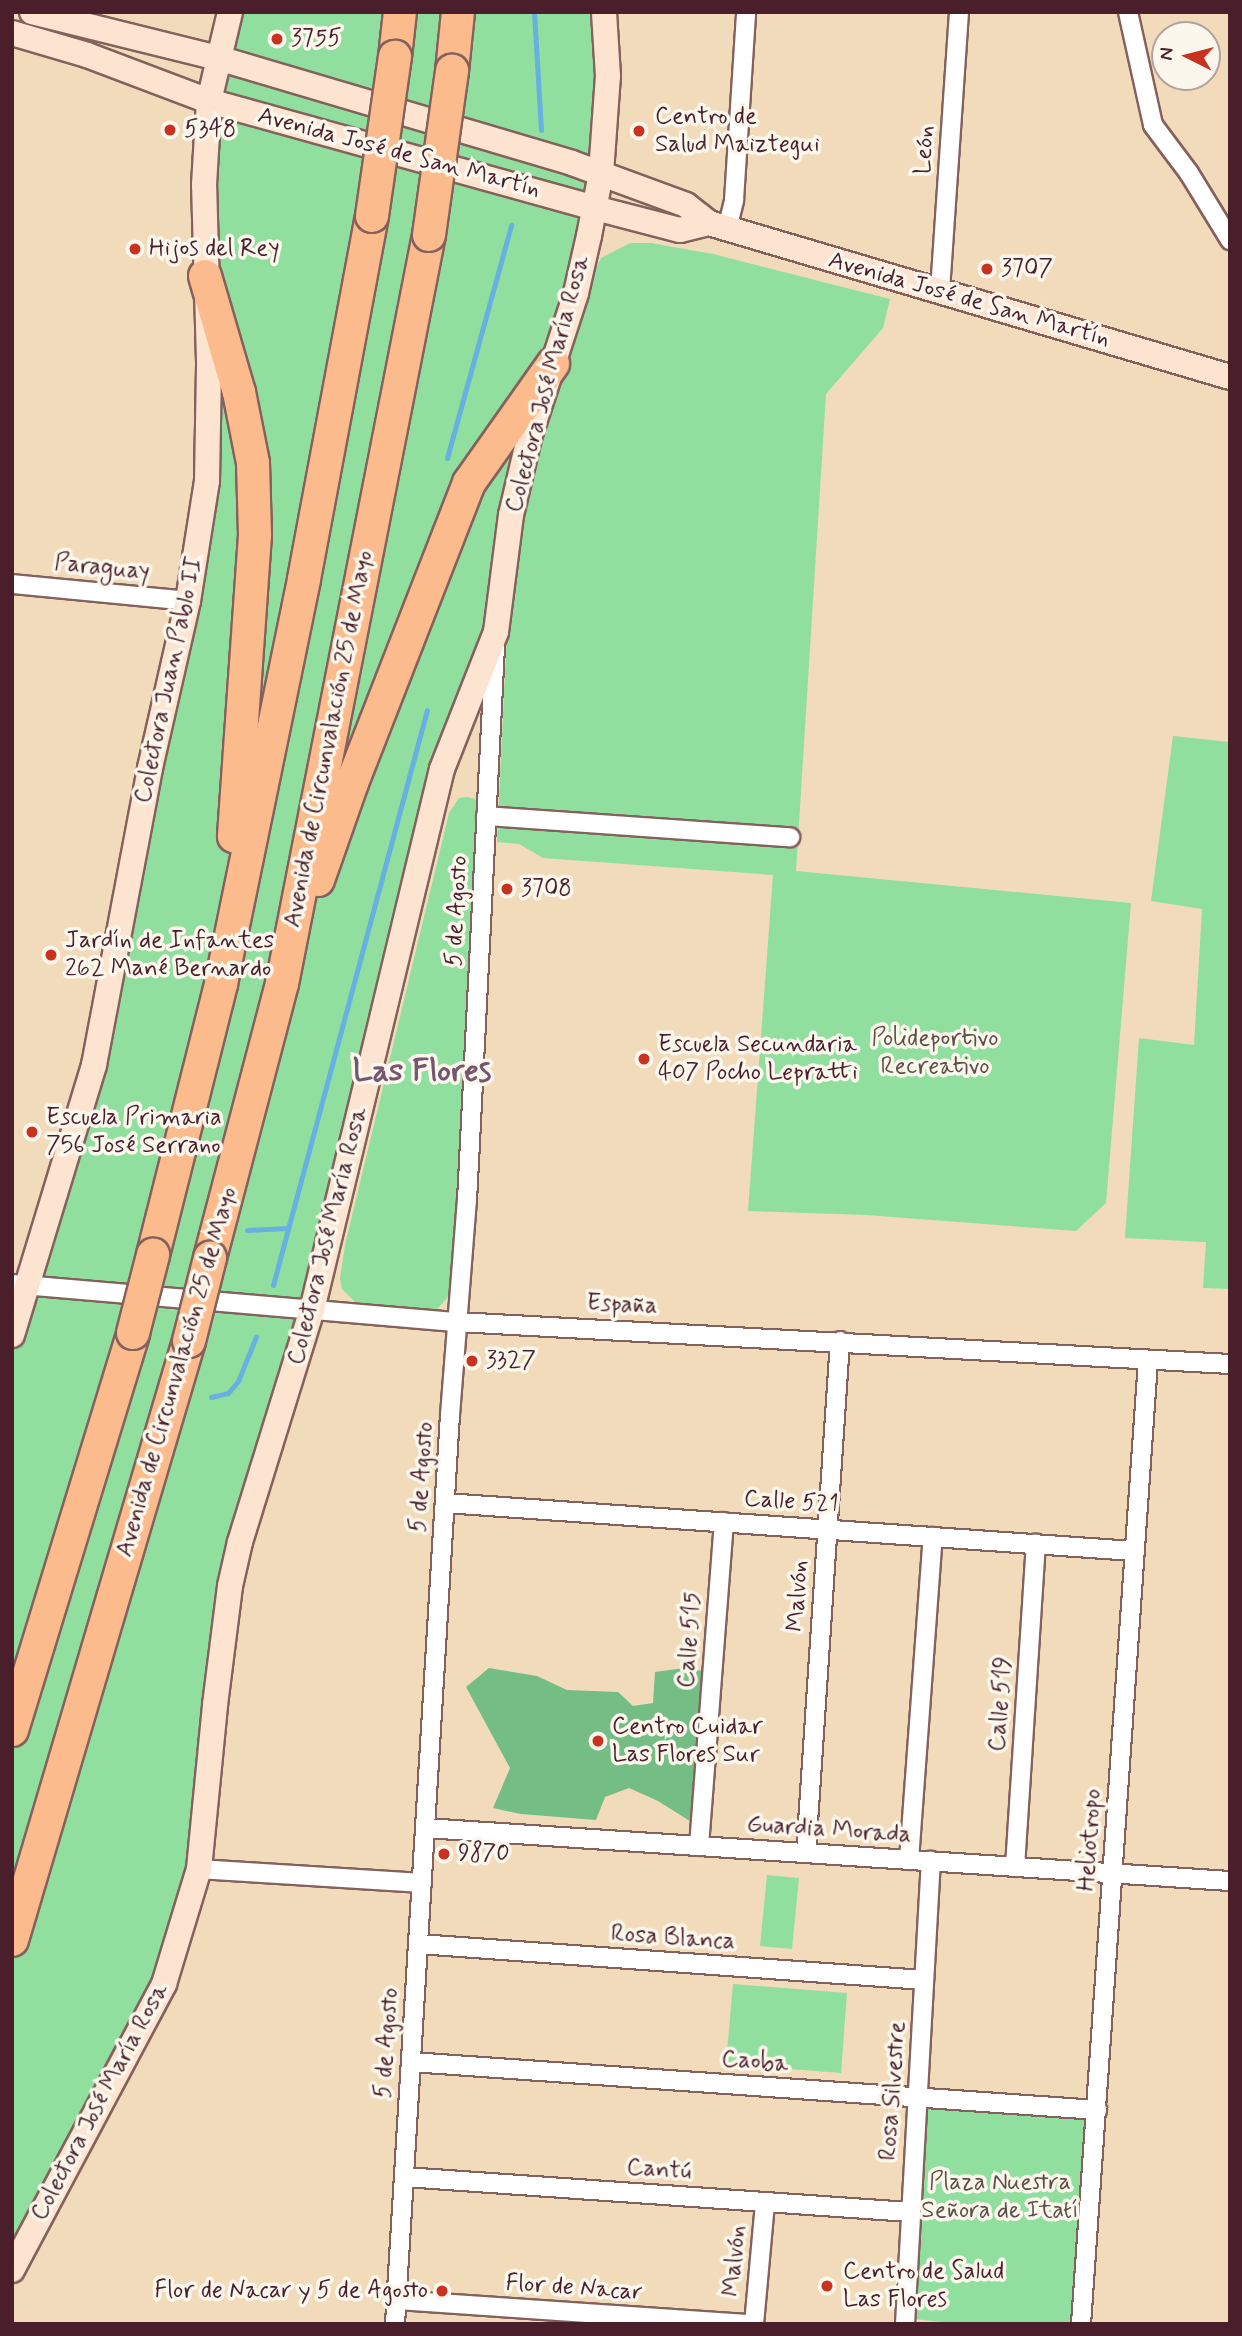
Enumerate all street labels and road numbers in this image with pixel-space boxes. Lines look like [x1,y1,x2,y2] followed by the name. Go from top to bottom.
[257,102,541,204] street label: Avenida José de San Martín
[909,125,941,175] street label: León
[827,247,1111,353] street label: Avenida José de San Martín
[500,251,596,517] street label: Colectora José María Rosa
[278,548,380,930] street label: Avenida de Circunvalación 25 de Mayo
[53,549,151,587] street label: Paraguay
[130,557,208,803] street label: Colectora Juan Pablo II
[440,854,474,968] street label: 5 de Agosto
[282,1103,374,1369] street label: Colectora José María Rosa
[110,1184,244,1560] street label: Avenida de Circunvalación 25 de Mayo
[586,1289,658,1321] street label: España
[404,1420,440,1534] street label: 5 de Agosto
[743,1484,839,1520] street label: Calle 521
[781,1559,815,1633] street label: Malvón
[672,1591,708,1689] street label: Calle 515
[983,1655,1019,1753] street label: Calle 519
[1072,1788,1108,1892] street label: Heliotropo
[746,1810,912,1850] street label: Guardia Morada
[609,1919,737,1957] street label: Rosa Blanca
[25,1977,175,2227] street label: Colectora José María Rosa
[369,1986,405,2100] street label: 5 de Agosto
[874,2022,912,2160] street label: Rosa Silvestre
[720,2045,790,2079] street label: Caoba
[626,2153,692,2187] street label: Cantú
[718,2224,752,2298] street label: Malvón
[504,2269,644,2307] street label: Flor de Nacar

